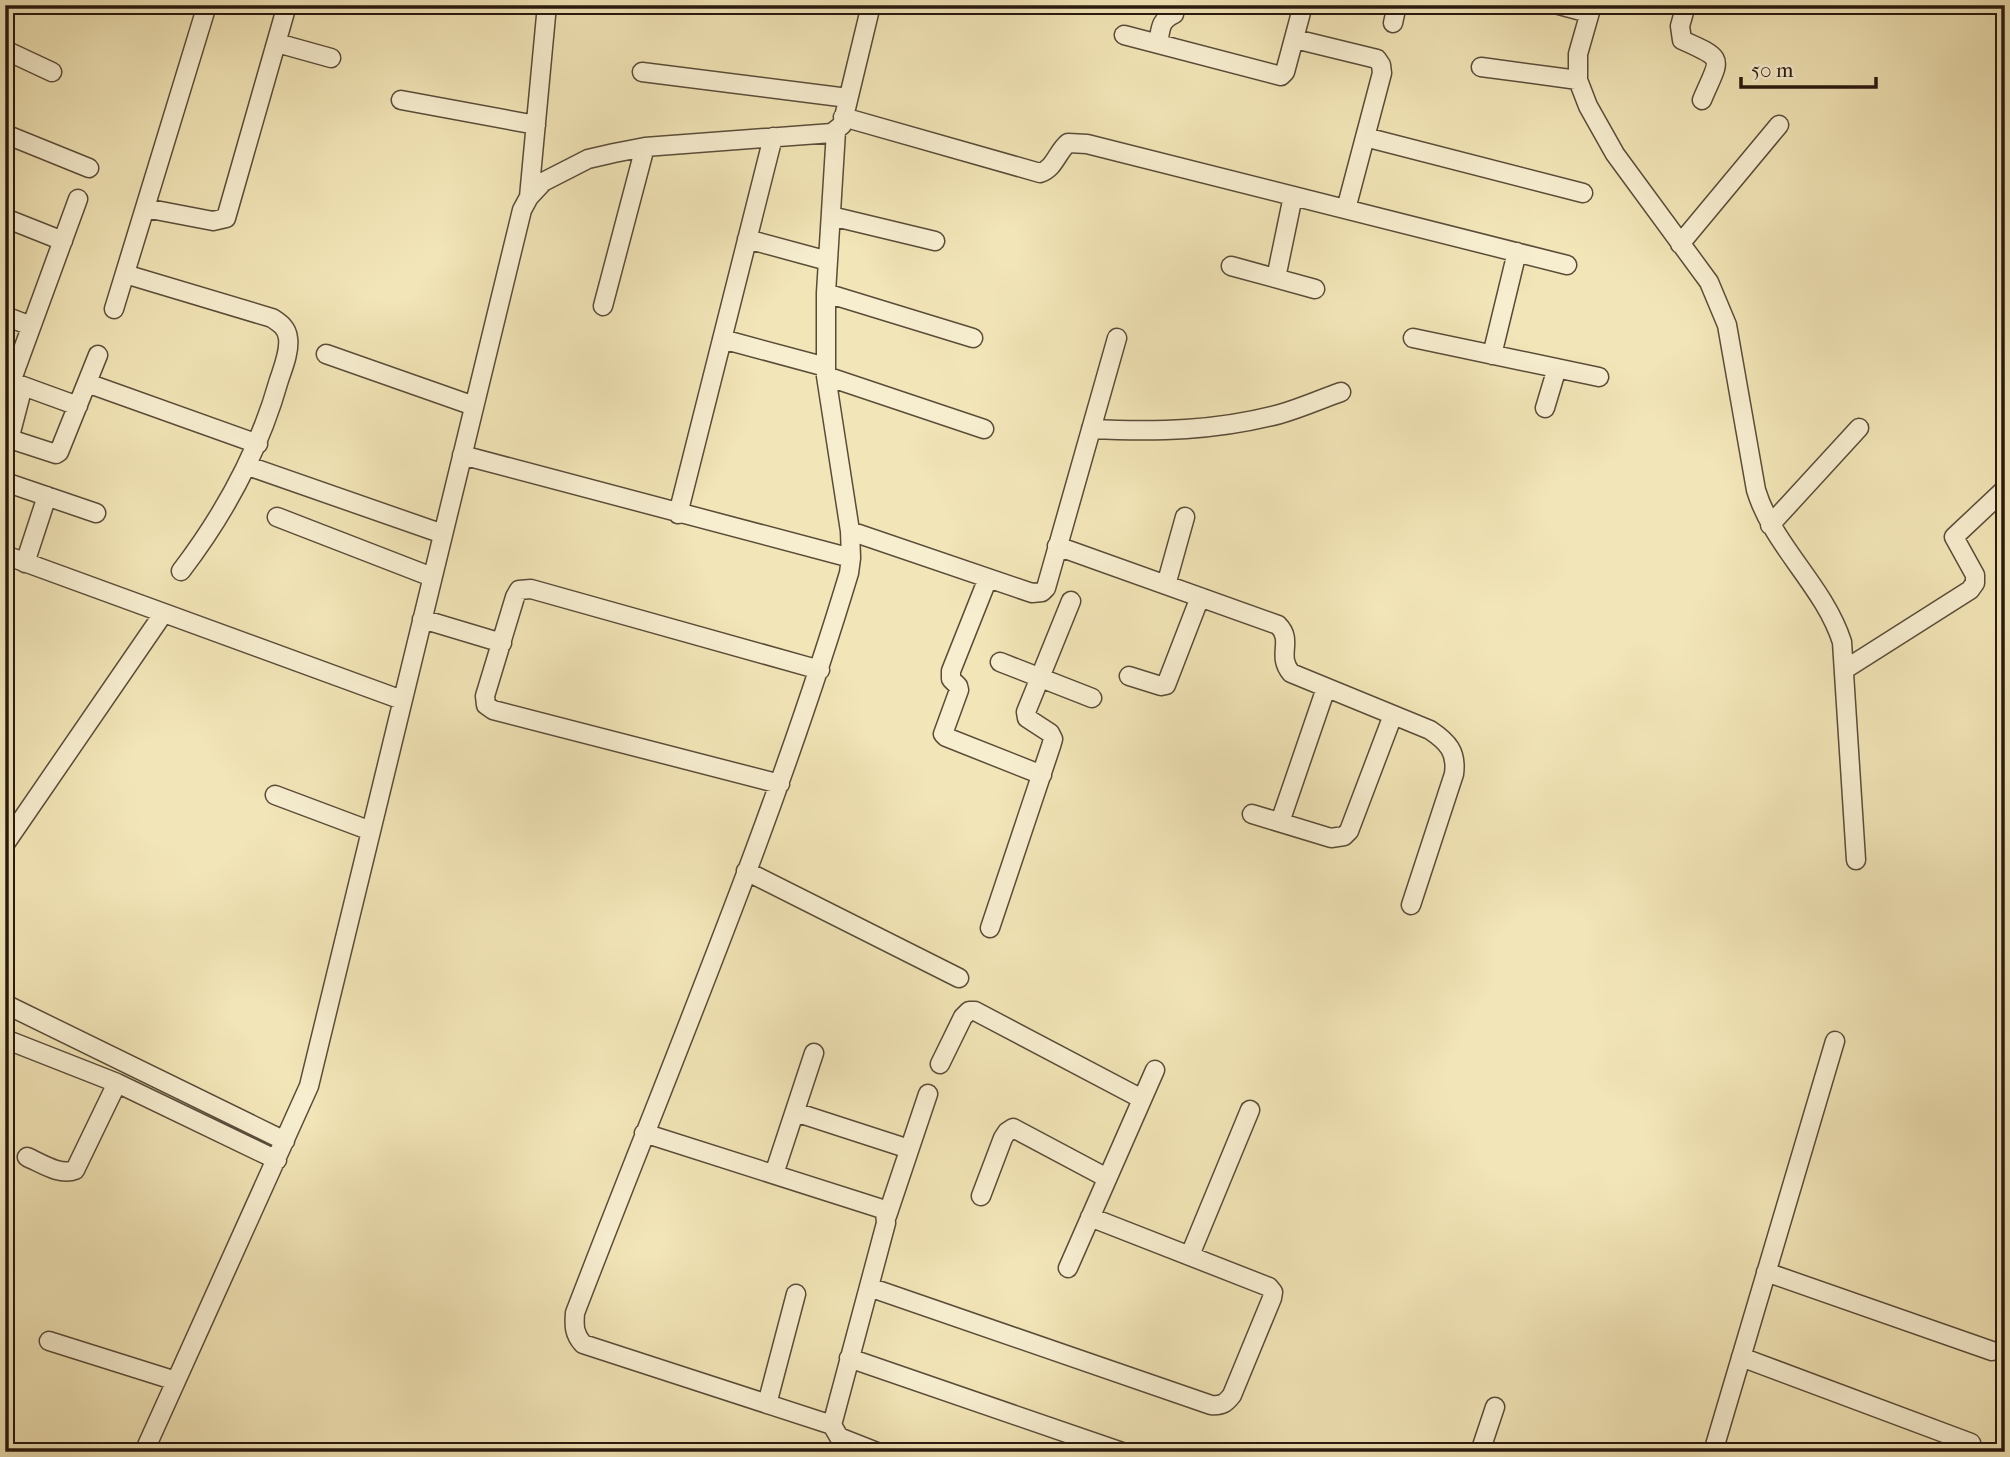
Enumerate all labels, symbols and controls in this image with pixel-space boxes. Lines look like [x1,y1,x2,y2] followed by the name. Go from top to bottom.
[1741,46,1875,90] scale bar
[1751,58,1794,82] text: 50 m

